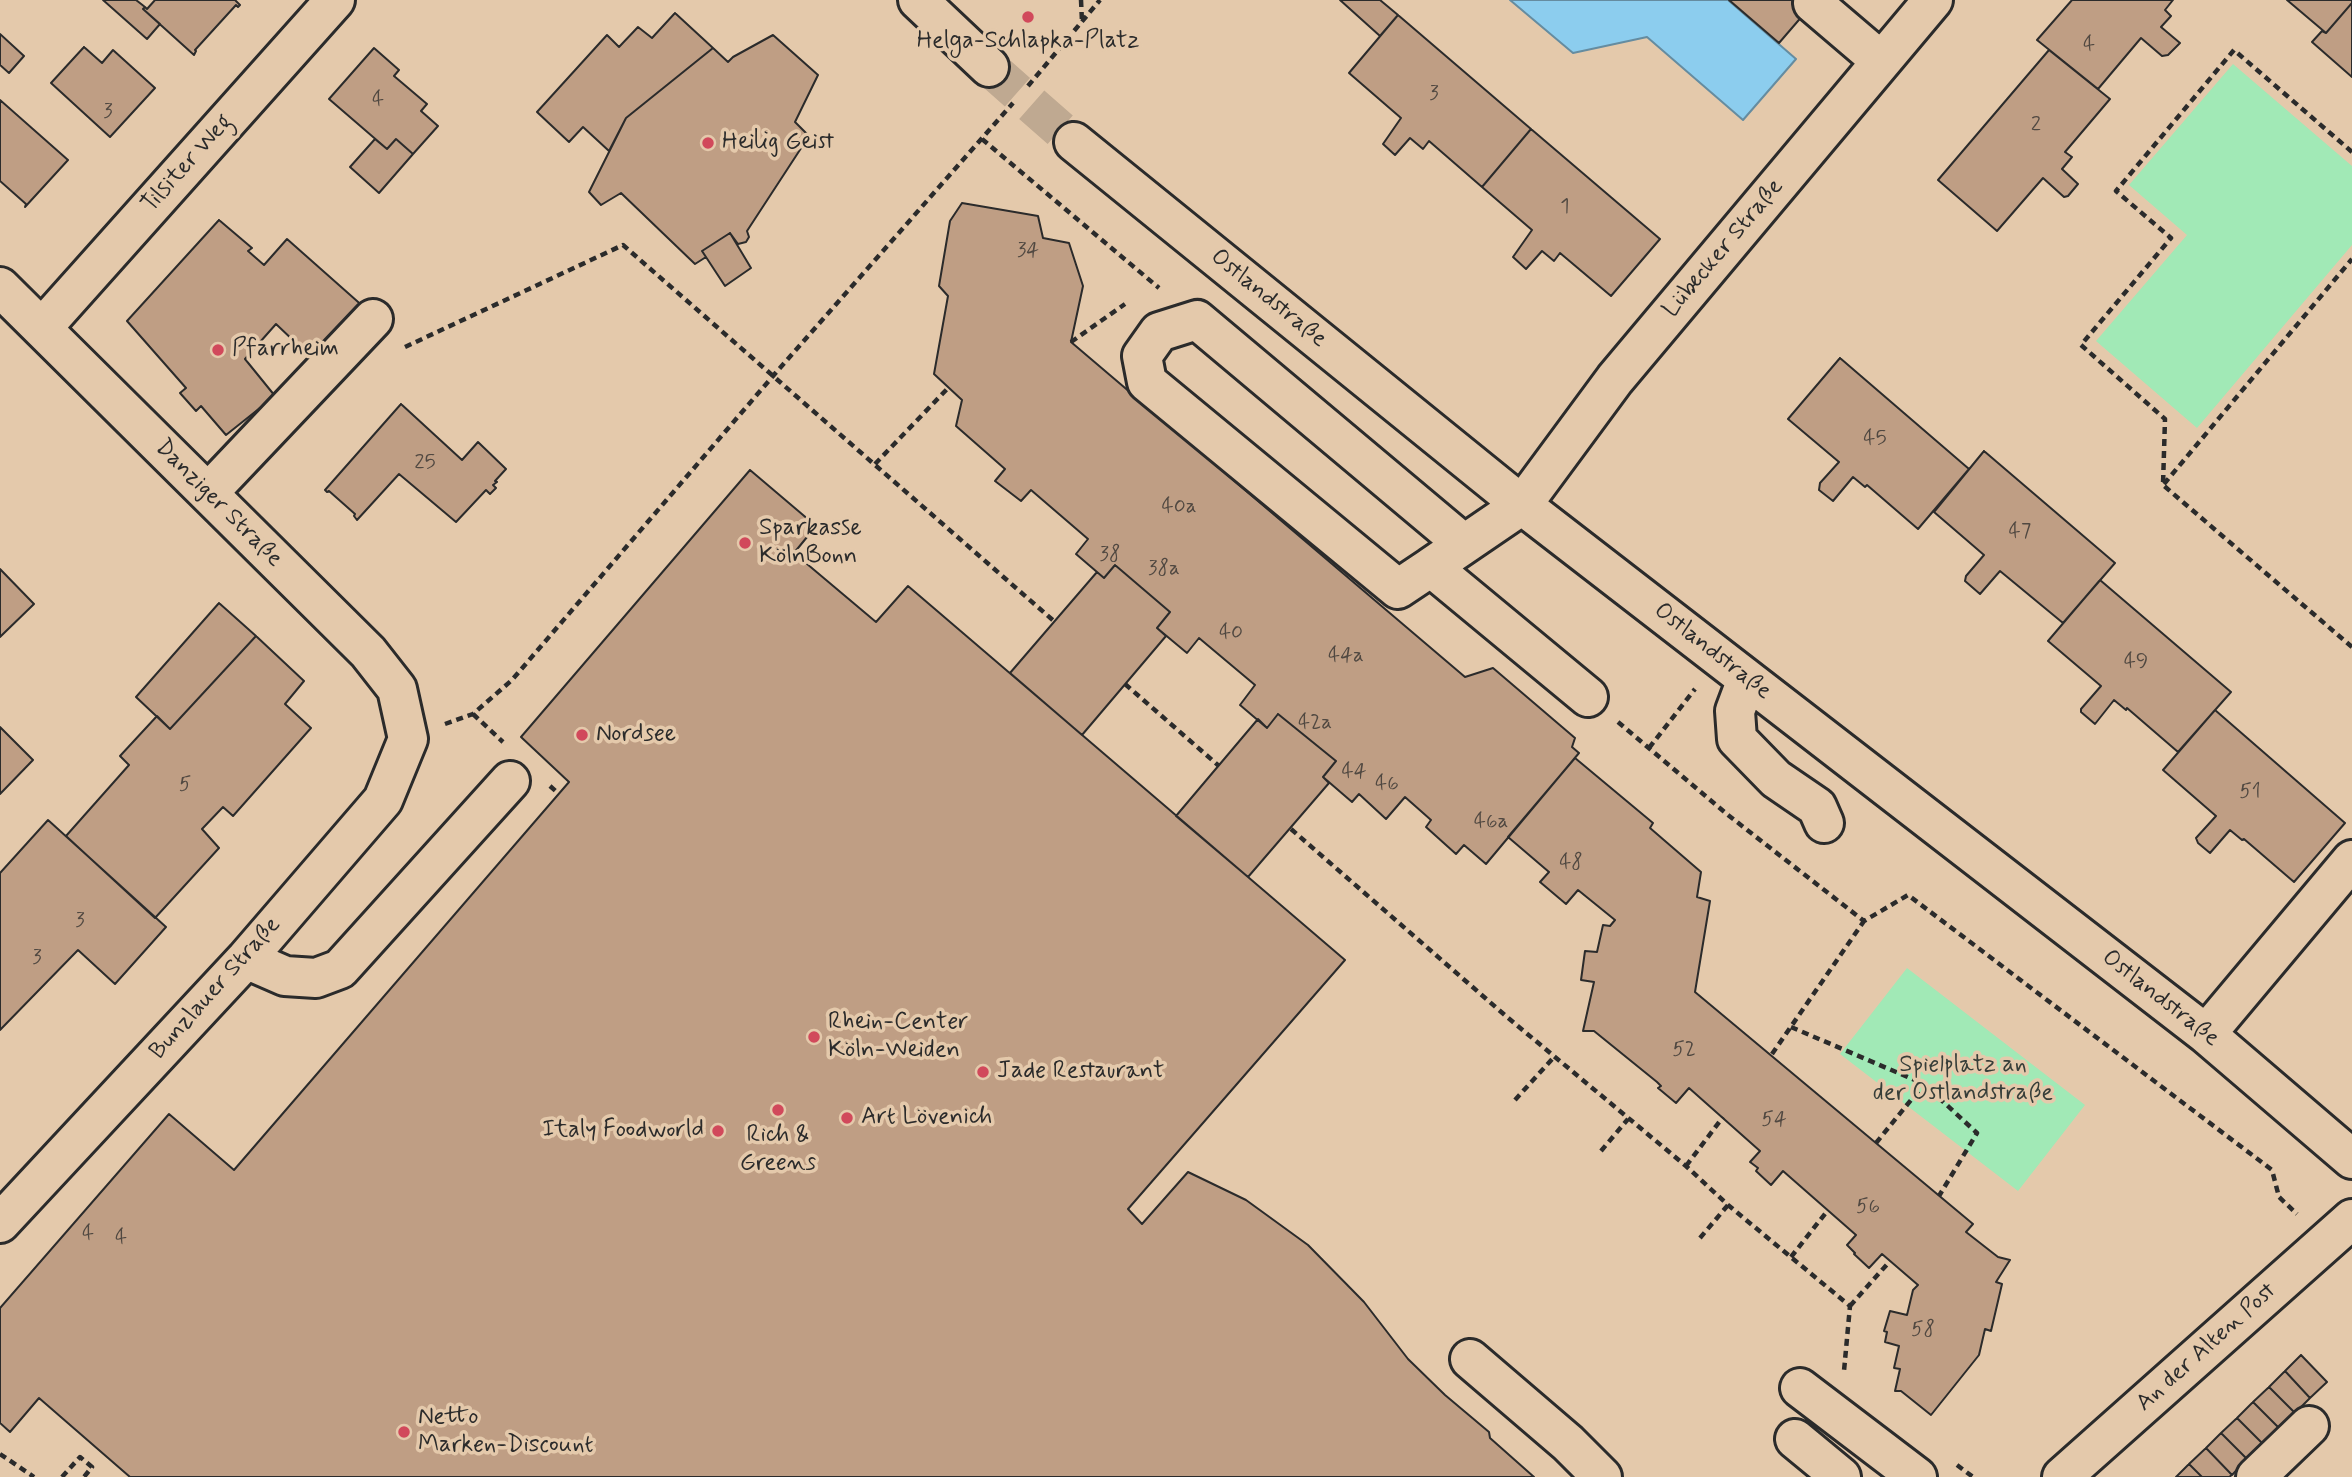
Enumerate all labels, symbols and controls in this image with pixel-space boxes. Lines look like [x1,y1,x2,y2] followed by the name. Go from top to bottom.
[1020,9,1036,25] marker: Helga-Schlapka-Platz
[917,28,1139,56] place label: Helga-Schlapka-Platz
[2083,33,2095,59] house number: 4
[1429,82,1439,108] house number: 3
[372,88,384,114] house number: 4
[103,100,113,126] house number: 3
[136,109,240,219] street label: Tilsiter Weg
[2031,113,2041,139] house number: 2
[722,129,834,157] place label: Heilig Geist
[700,135,716,151] marker: Heilig Geist
[1658,174,1790,324] street label: Lübecker Straße
[1560,195,1570,221] house number: 1
[1017,239,1039,265] house number: 34
[1204,243,1332,355] street label: Ostlandstraße
[232,336,339,364] place label: Pfarrheim
[210,342,226,358] marker: Pfarrheim
[1863,427,1887,453] house number: 45
[148,434,288,574] street label: Danziger Straße
[414,451,436,477] house number: 25
[1161,495,1197,521] house number: 40a
[759,515,862,571] place label: Sparkasse KölnBonn
[2009,520,2031,546] house number: 47
[737,535,753,551] marker: Sparkasse KölnBonn
[1100,543,1120,569] house number: 38
[1148,557,1180,583] house number: 38a
[1648,597,1776,707] street label: Ostlandstraße
[1219,621,1243,647] house number: 40
[1328,644,1364,670] house number: 44a
[2124,650,2148,676] house number: 49
[1298,711,1332,737] house number: 42a
[596,721,676,749] place label: Nordsee
[574,727,590,743] marker: Nordsee
[1342,760,1366,786] house number: 44
[1375,772,1399,798] house number: 46
[179,773,191,799] house number: 5
[2239,780,2261,806] house number: 51
[1474,810,1508,836] house number: 46a
[1559,851,1583,877] house number: 48
[75,909,85,935] house number: 3
[144,912,288,1066] street label: Bunzlauer Straße
[2096,944,2224,1054] street label: Ostlandstraße
[32,946,42,972] house number: 3
[828,1009,968,1065] place label: Rhein-Center Köln-Weiden
[806,1029,822,1045] marker: Rhein-Center Köln-Weiden
[1672,1038,1696,1064] house number: 52
[1873,1052,2053,1108] park label: Spielplatz an der Ostlandstraße
[997,1058,1164,1086] place label: Jade Restaurant
[975,1064,991,1080] marker: Jade Restaurant
[770,1102,786,1118] marker: Rich & Greens
[861,1104,992,1132] place label: Art Lövenich
[1761,1108,1787,1134] house number: 54
[839,1110,855,1126] marker: Art Lövenich
[542,1117,704,1145] place label: Italy Foodworld
[740,1122,816,1178] place label: Rich & Greens
[710,1123,726,1139] marker: Italy Foodworld
[1856,1195,1880,1221] house number: 56
[82,1222,94,1248] house number: 4
[115,1226,127,1252] house number: 4
[2131,1278,2283,1418] street label: An der Alten Post
[1911,1318,1935,1344] house number: 58
[418,1404,594,1460] place label: Netto Marken-Discount
[396,1424,412,1440] marker: Netto Marken-Discount

